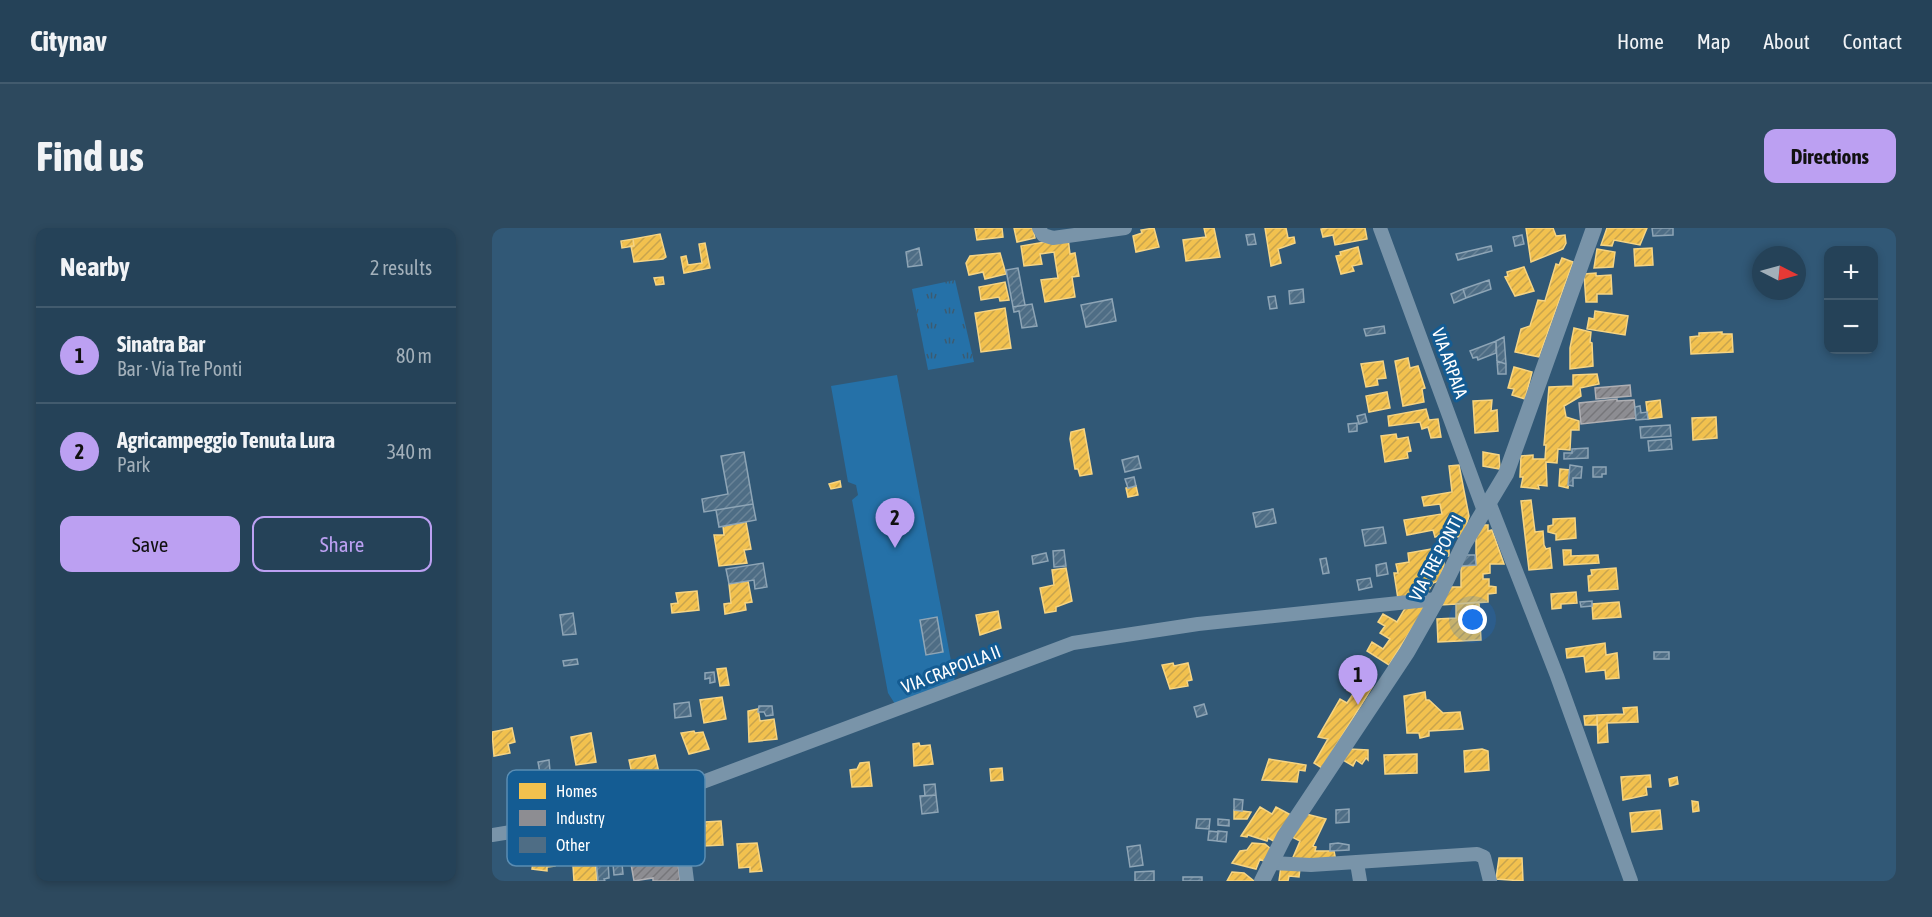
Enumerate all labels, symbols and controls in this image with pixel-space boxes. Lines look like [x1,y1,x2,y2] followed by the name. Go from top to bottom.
[30,25,107,57] text: Citynav
[1617,29,1664,53] text: Home
[1697,29,1731,53] text: Map
[1764,29,1810,53] text: About
[1843,29,1902,53] text: Contact
[1764,129,1896,183] button: Directions
[36,132,144,180] text: Find us
[1752,246,1806,300] north arrow
[1824,246,1878,354] map controls
[1824,246,1878,300] button: +
[60,252,130,282] text: Nearby
[370,256,432,279] text: 2 results
[1824,300,1878,354] button: −
[1428,325,1472,401] street label: VIA ARPAIA
[117,331,205,357] text: Sinatra Bar
[75,344,84,367] text: 1
[396,344,432,367] text: 80 m
[117,357,242,380] text: Bar · Via Tre Ponti
[117,427,335,453] text: Agricampeggio Tenuta Lura
[75,440,84,463] text: 2
[387,440,432,463] text: 340 m
[117,453,150,476] text: Park
[876,498,914,548] pin: 2
[1405,511,1467,605] street label: VIA TRE PONTI
[60,516,240,572] button: Save
[252,516,432,572] button: Share
[1458,605,1487,634] your location
[899,640,1003,698] street label: VIA CRAPOLLA II
[1338,656,1378,705] pin: 1
[507,770,705,866] legend
[556,782,598,800] text: Homes
[556,809,605,828] text: Industry
[556,836,590,854] text: Other

